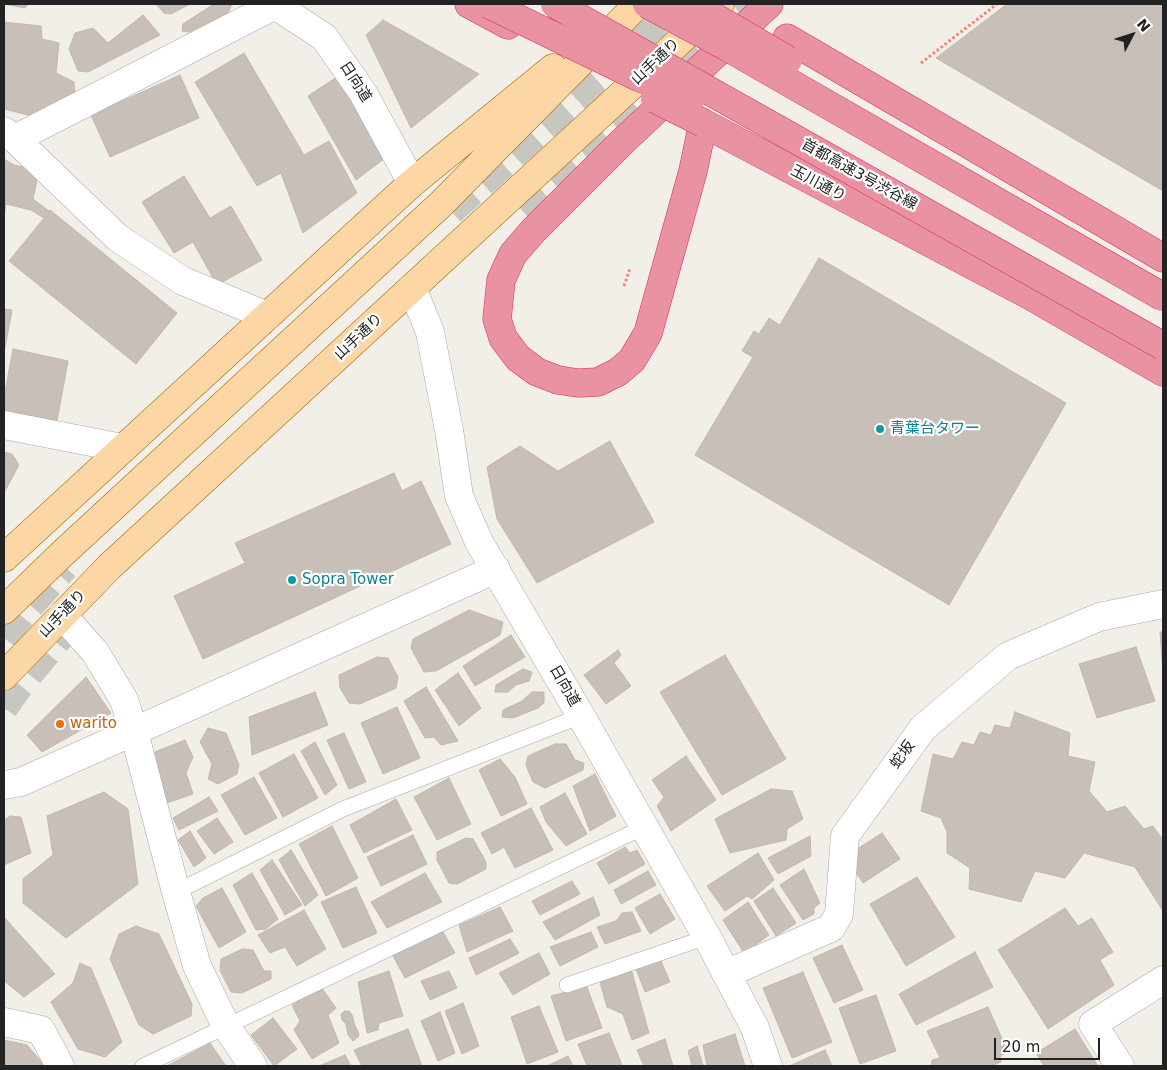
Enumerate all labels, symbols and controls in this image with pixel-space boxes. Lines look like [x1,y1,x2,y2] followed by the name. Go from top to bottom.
[1107,10,1157,60] north arrow
[1134,16,1153,35] text: N
[628,35,684,89] street label: 山手通り
[335,58,375,106] street label: 日向道
[798,136,920,214] street label: 首都高速3号渋谷線
[787,162,849,206] street label: 玉川通り
[331,310,387,364] street label: 山手通り
[890,420,980,438] place label: 青葉台タワー
[874,423,886,435] marker: 青葉台タワー
[302,571,394,589] place label: Sopra Tower
[286,574,298,586] marker: Sopra Tower
[36,586,90,642] street label: 山手通り
[545,662,583,710] street label: 日向道
[70,715,117,733] place label: warito
[54,718,66,730] marker: warito
[887,738,919,772] street label: 蛇坂
[997,1028,1103,1060] scale bar
[1002,1038,1040,1056] text: 20 m

